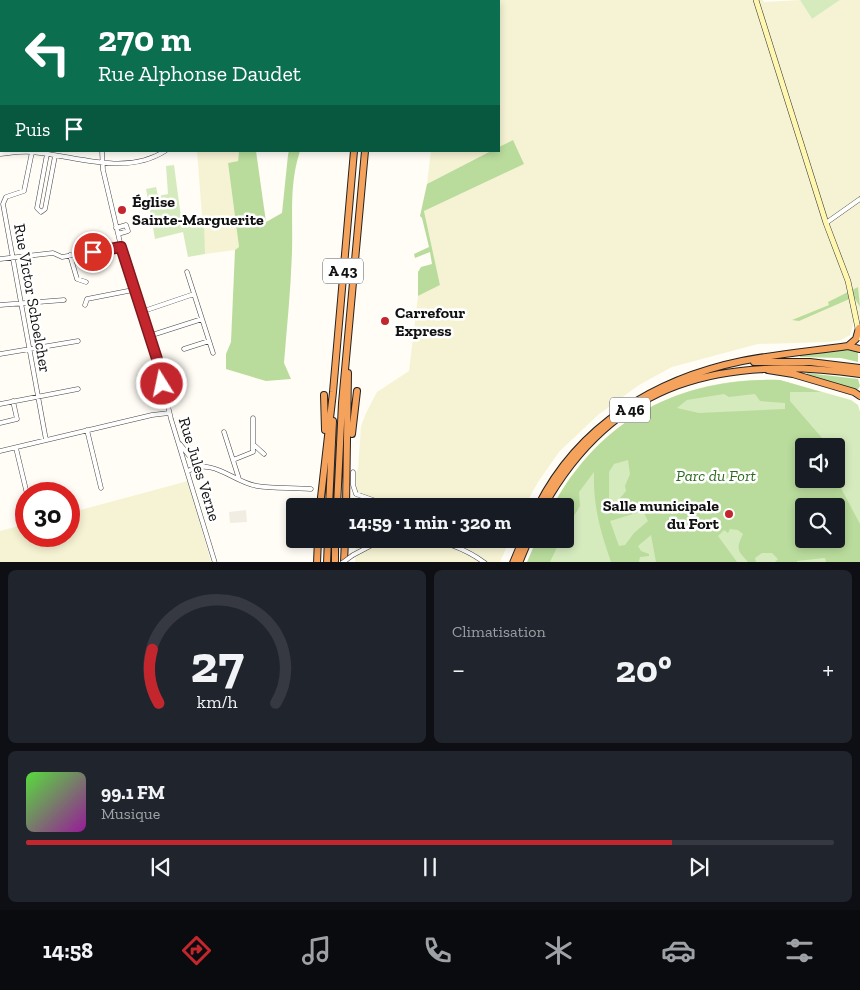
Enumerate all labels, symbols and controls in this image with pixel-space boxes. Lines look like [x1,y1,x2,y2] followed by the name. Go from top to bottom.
[98,18,192,60] text: 270 m
[15,20,80,85] icon: left
[98,60,301,87] text: Rue Alphonse Daudet
[60,115,88,143] icon: arrive
[15,118,50,141] text: Puis
[132,192,264,229] place label: Église Sainte-Marguerite
[116,204,128,216] marker: Église Sainte-Marguerite
[10,222,55,374] street label: Rue Victor Schoelcher
[72,231,114,273] pin
[79,238,107,266] icon: arrive
[323,258,363,284] road number: A 43
[395,303,465,340] place label: Carrefour Express
[379,315,391,327] marker: Carrefour Express
[135,357,187,409] position arrow
[610,398,650,422] road number: A 46
[175,415,224,523] street label: Rue Jules Verne
[795,438,845,548] map controls
[795,438,845,488] button: sound
[676,466,756,485] park label: Parc du Fort
[15,482,80,547] speed limit sign: 30
[603,496,720,533] place label: Salle municipale du Fort
[795,498,845,548] button: search
[723,508,735,520] marker: Salle municipale du Fort
[349,511,511,534] text: 14:59 · 1 min · 320 m
[452,622,546,641] text: Climatisation
[190,633,244,695] text: 27
[616,646,672,692] text: 20°
[452,653,465,686] text: −
[822,653,834,686] text: +
[197,691,237,713] text: km/h
[101,781,165,804] text: 99.1 FM
[101,804,160,823] text: Musique
[147,853,175,881] icon: previous
[416,853,444,881] icon: pause
[685,853,713,881] icon: next
[179,933,214,968] icon: directions
[299,933,334,968] icon: music
[420,933,455,968] icon: phone
[541,933,576,968] icon: climate
[661,933,696,968] icon: car
[782,933,817,968] icon: filters
[43,937,93,964] text: 14:58

